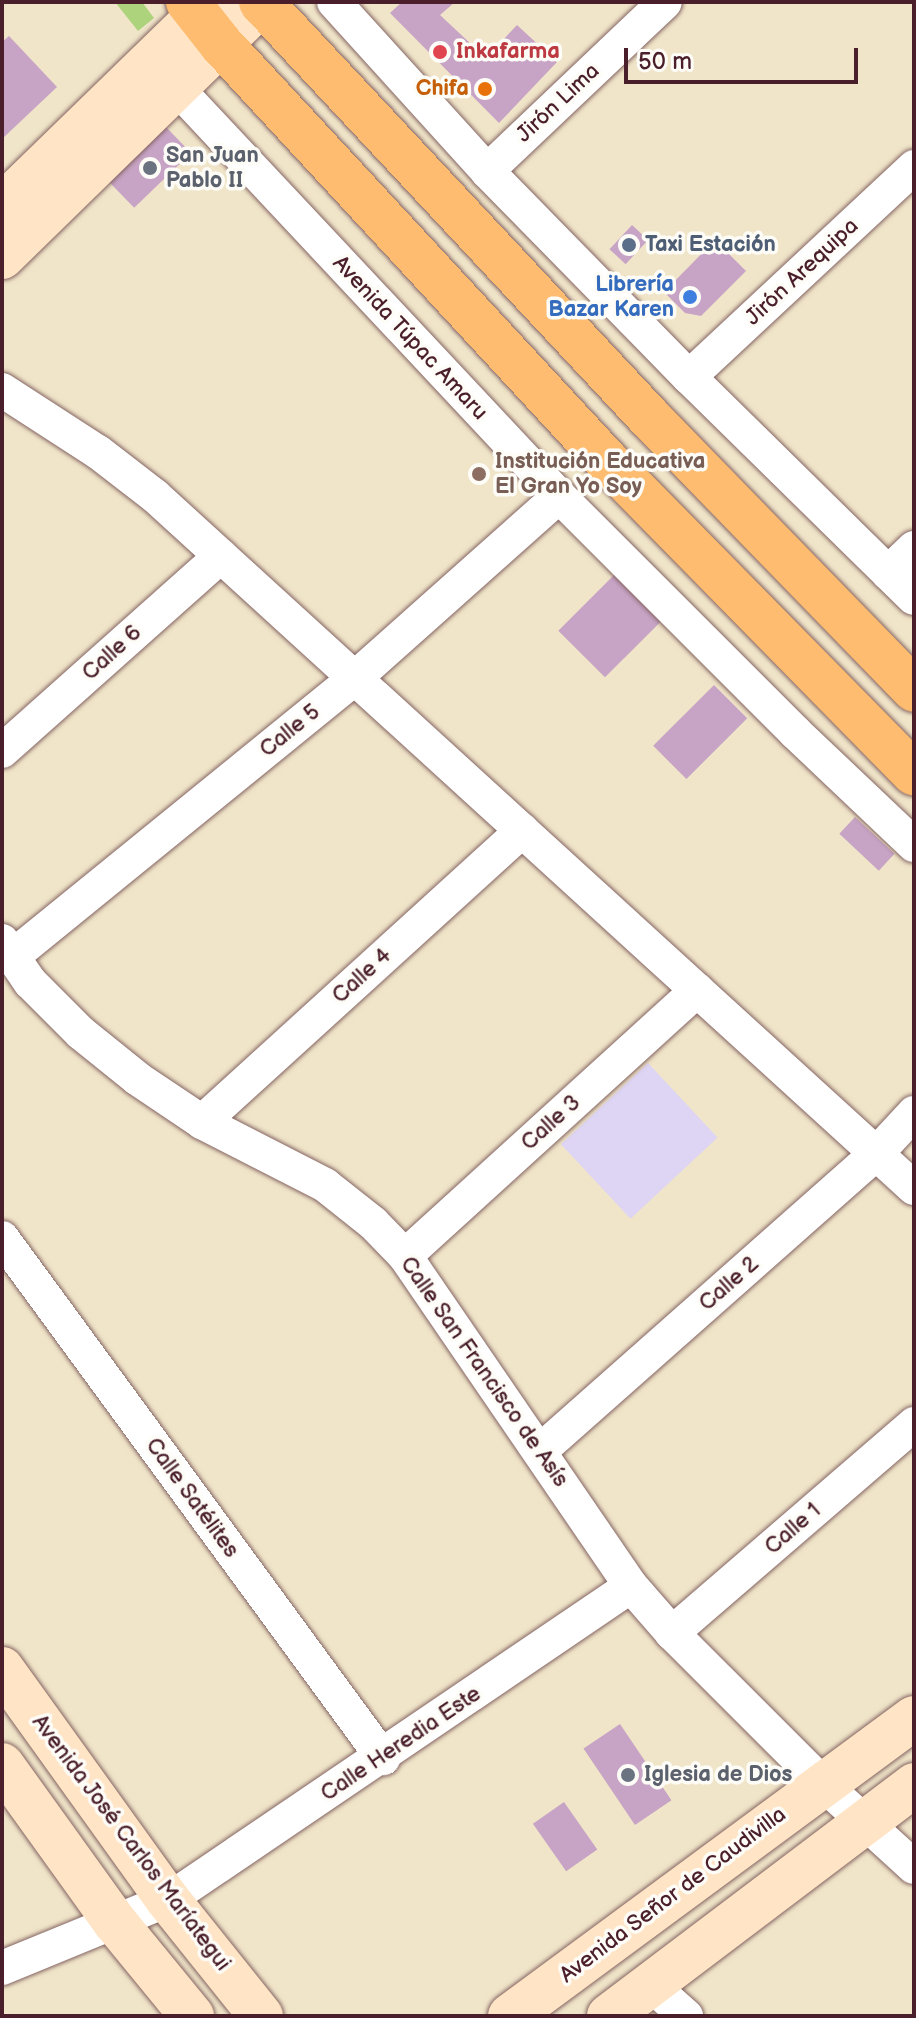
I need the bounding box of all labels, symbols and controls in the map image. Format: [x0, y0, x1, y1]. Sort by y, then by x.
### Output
scale bar [628, 32, 862, 82]
place label: Inkafarma [456, 39, 560, 65]
marker: Inkafarma [431, 43, 449, 61]
text: 50 m [638, 47, 692, 76]
street label: Jirón Lima [511, 58, 605, 148]
place label: Chifa [416, 76, 469, 102]
marker: Chifa [476, 80, 494, 98]
place label: San Juan Pablo II [166, 142, 259, 194]
marker: San Juan Pablo II [141, 159, 159, 177]
street label: Jirón Arequipa [740, 213, 864, 331]
place label: Taxi Estación [645, 232, 776, 258]
marker: Taxi Estación [620, 236, 638, 254]
street label: Avenida Túpac Amaru [327, 250, 493, 426]
place label: Librería Bazar Karen [548, 271, 674, 322]
marker: Librería Bazar Karen [681, 288, 699, 306]
place label: Institución Educativa El Gran Yo Soy [495, 448, 705, 500]
marker: Institución Educativa El Gran Yo Soy [470, 465, 488, 483]
street label: Calle 6 [77, 620, 147, 686]
street label: Calle 5 [255, 699, 325, 763]
street label: Calle 4 [327, 943, 397, 1009]
street label: Calle 3 [516, 1090, 586, 1156]
street label: Calle 2 [694, 1251, 764, 1317]
street label: Calle San Francisco de Asís [394, 1252, 574, 1492]
street label: Calle Satélites [140, 1433, 244, 1563]
street label: Calle 1 [760, 1498, 826, 1560]
street label: Calle Heredia Este [316, 1681, 486, 1807]
street label: Avenida José Carlos Maríategui [26, 1709, 236, 1977]
place label: Iglesia de Dios [644, 1762, 792, 1788]
marker: Iglesia de Dios [619, 1766, 637, 1784]
street label: Avenida Señor de Caudivilla [555, 1801, 791, 1989]

